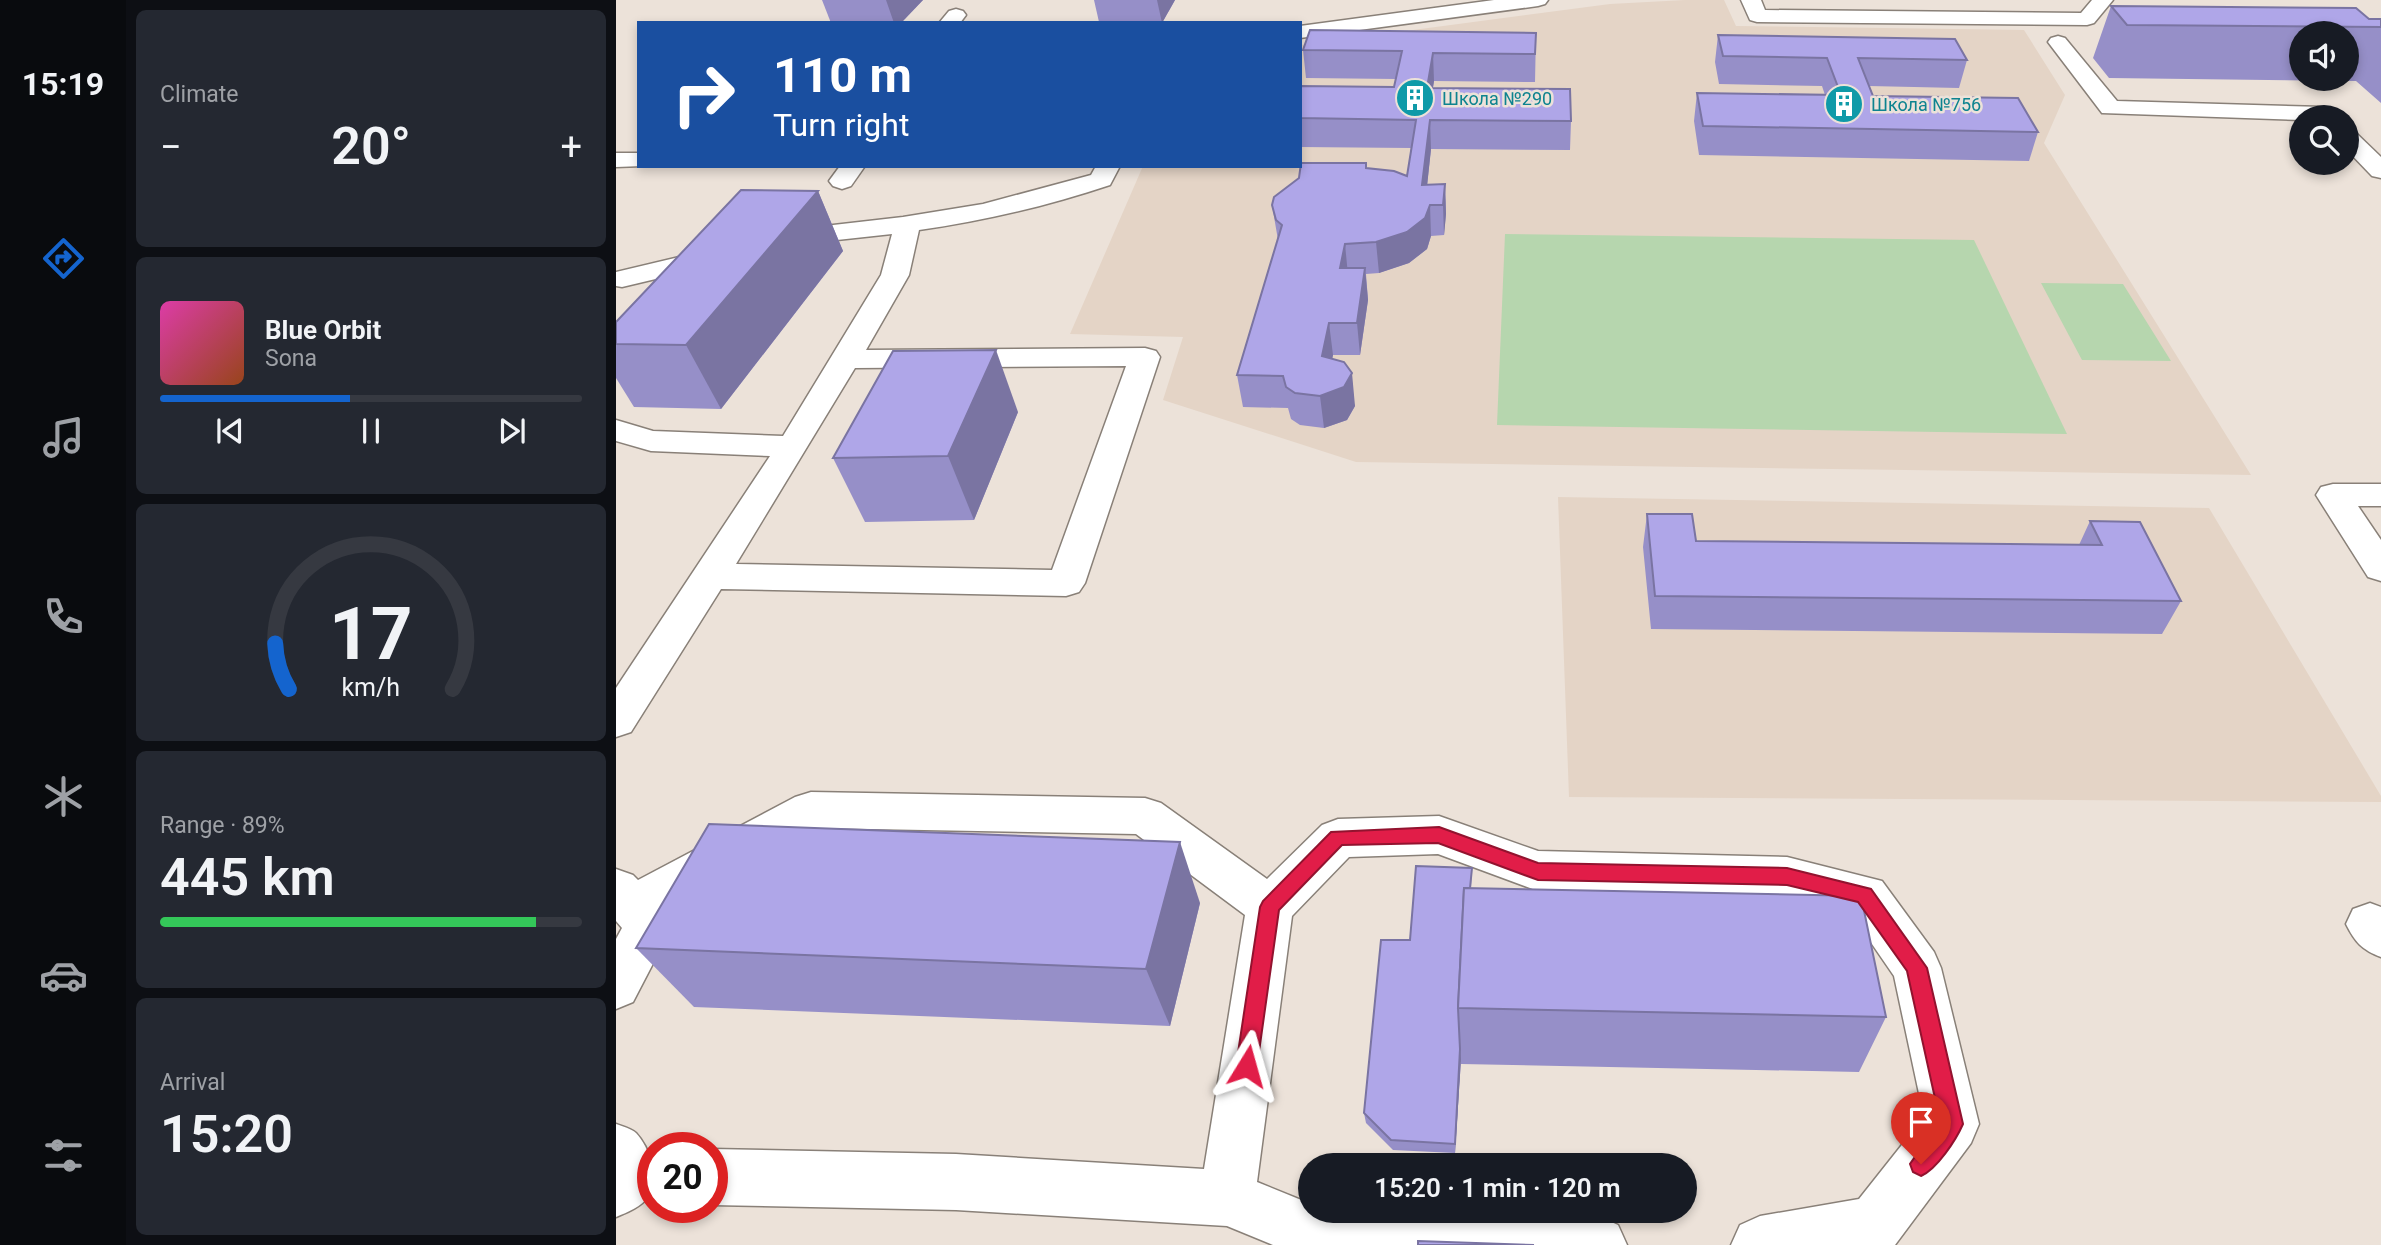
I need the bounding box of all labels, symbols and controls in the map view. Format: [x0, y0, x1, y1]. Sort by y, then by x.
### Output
map controls [2289, 21, 2359, 175]
button: sound [2289, 21, 2359, 91]
text: 110 m [773, 47, 912, 104]
icon: right [658, 49, 749, 140]
text: 15:19 [22, 65, 104, 103]
building icon: Школа №290 [1394, 77, 1436, 119]
text: Climate [160, 81, 239, 108]
building icon: Школа №756 [1823, 83, 1865, 125]
place label: Школа №290 [1442, 88, 1552, 109]
place label: Школа №756 [1871, 94, 1981, 115]
button: search [2289, 105, 2359, 175]
text: Turn right [773, 106, 909, 144]
text: 20° [331, 116, 411, 177]
text: − [160, 125, 182, 169]
text: + [560, 125, 582, 169]
icon: directions [39, 234, 88, 283]
text: Blue Orbit [265, 315, 381, 345]
text: Sona [265, 345, 317, 372]
icon: previous [211, 412, 249, 450]
icon: pause [352, 412, 390, 450]
icon: next [493, 412, 531, 450]
icon: music [39, 413, 88, 462]
text: 17 [329, 591, 413, 677]
icon: phone [39, 592, 88, 641]
text: km/h [342, 672, 400, 701]
icon: climate [39, 772, 88, 821]
text: Range · 89% [160, 812, 285, 839]
text: 445 km [160, 847, 335, 908]
icon: car [39, 951, 88, 1000]
position arrow [1210, 1029, 1284, 1103]
text: Arrival [160, 1069, 225, 1096]
pin [1891, 1092, 1951, 1164]
icon: arrive [1902, 1103, 1940, 1141]
text: 15:20 [160, 1104, 293, 1165]
icon: filters [39, 1131, 88, 1180]
speed limit sign: 20 [637, 1132, 728, 1223]
text: 15:20 · 1 min · 120 m [1374, 1173, 1621, 1203]

